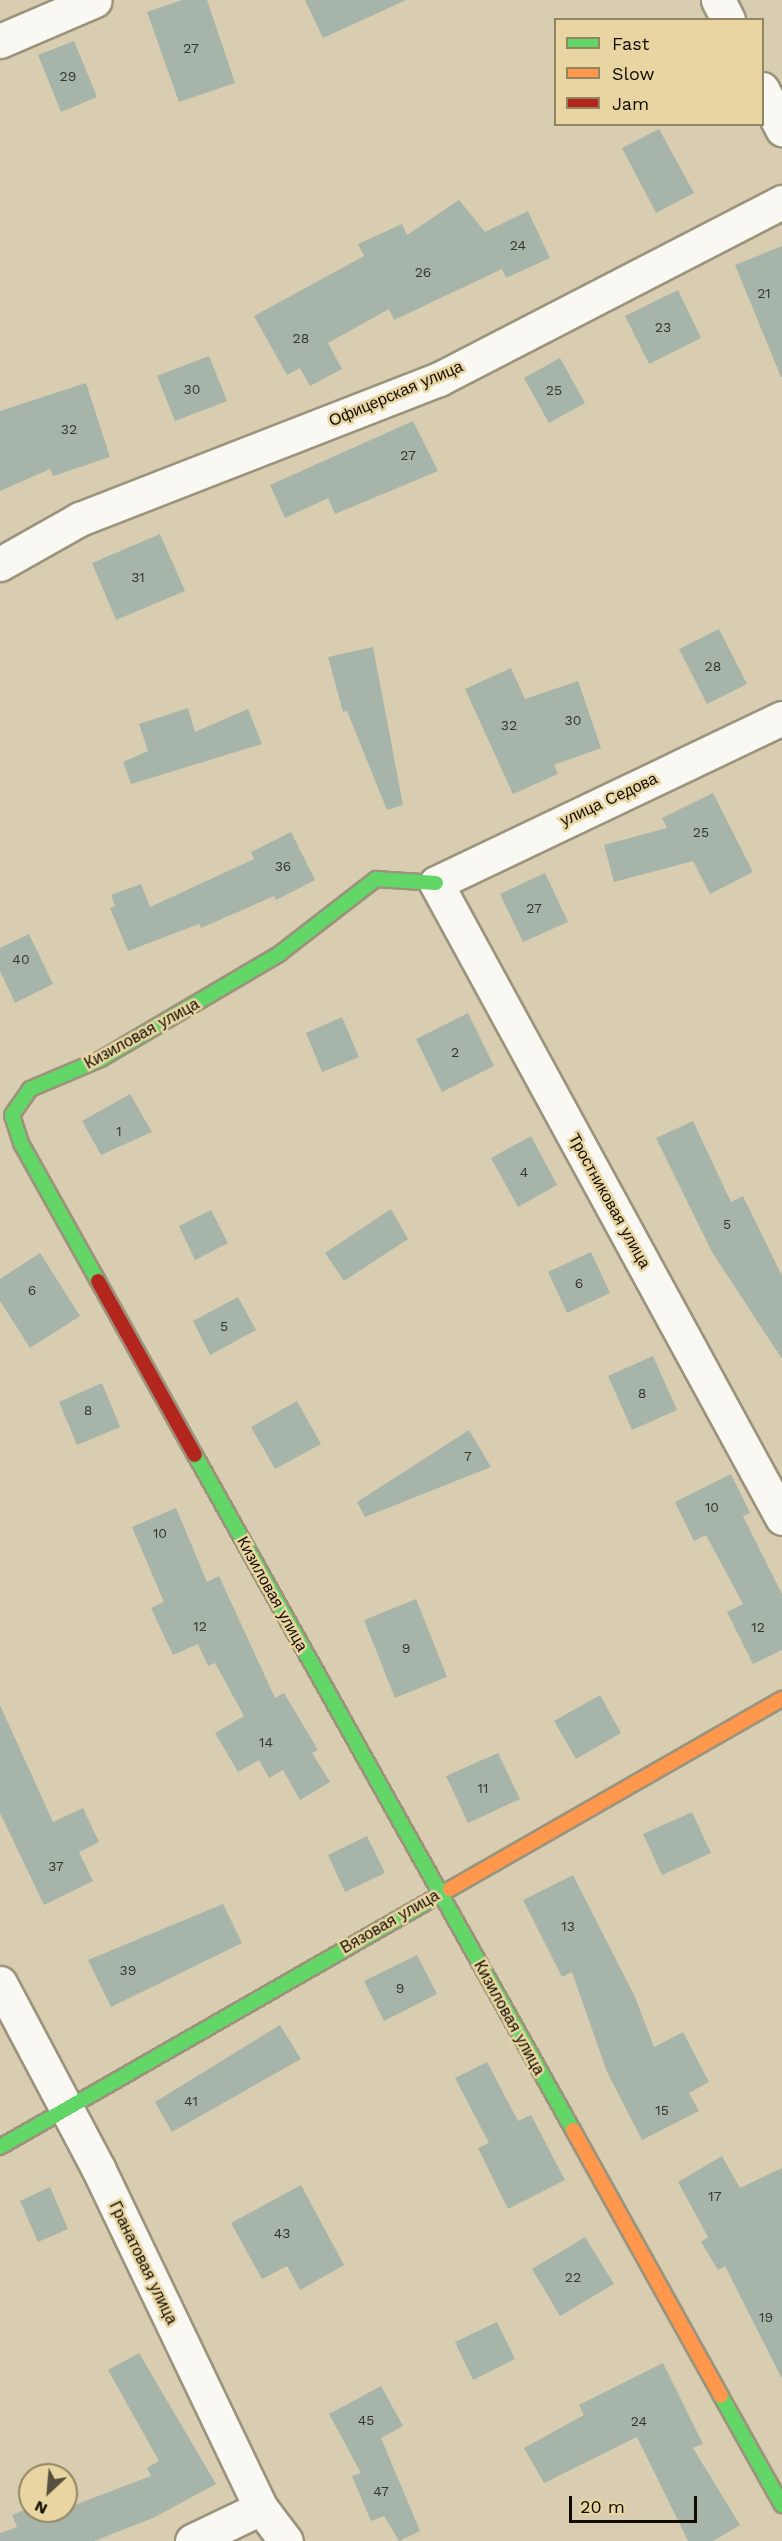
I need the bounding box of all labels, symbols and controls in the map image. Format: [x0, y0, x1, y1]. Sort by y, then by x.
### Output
legend [554, 18, 764, 126]
text: Fast [612, 33, 649, 54]
house number: 27 [183, 40, 199, 56]
text: Slow [612, 63, 655, 84]
house number: 29 [60, 68, 76, 84]
text: Jam [612, 93, 649, 114]
house number: 24 [510, 237, 526, 253]
house number: 26 [415, 264, 431, 280]
house number: 21 [757, 285, 771, 301]
house number: 23 [655, 319, 671, 335]
house number: 28 [293, 330, 309, 346]
street label: Офицерская улица [326, 357, 466, 431]
house number: 30 [184, 381, 200, 397]
house number: 25 [546, 382, 562, 398]
house number: 32 [61, 421, 77, 437]
house number: 27 [400, 447, 416, 463]
house number: 31 [131, 569, 145, 585]
house number: 28 [705, 658, 721, 674]
house number: 30 [565, 712, 581, 728]
house number: 32 [501, 717, 517, 733]
street label: улица Седова [557, 769, 661, 831]
house number: 25 [693, 824, 709, 840]
house number: 36 [275, 858, 291, 874]
house number: 27 [526, 900, 542, 916]
house number: 40 [12, 951, 30, 967]
street label: Кизиловая улица [81, 995, 203, 1073]
house number: 2 [451, 1044, 459, 1060]
house number: 1 [116, 1123, 122, 1139]
street label: Тростниковая улица [564, 1130, 654, 1272]
house number: 4 [520, 1164, 528, 1180]
house number: 5 [723, 1216, 731, 1232]
house number: 6 [575, 1275, 583, 1291]
house number: 6 [28, 1282, 36, 1298]
house number: 5 [220, 1318, 228, 1334]
house number: 8 [638, 1385, 646, 1401]
house number: 8 [84, 1402, 92, 1418]
house number: 7 [464, 1448, 472, 1464]
house number: 10 [705, 1499, 719, 1515]
house number: 10 [153, 1525, 167, 1541]
street label: Кизиловая улица [233, 1533, 311, 1655]
house number: 12 [193, 1618, 207, 1634]
house number: 12 [751, 1619, 765, 1635]
house number: 9 [402, 1640, 410, 1656]
house number: 14 [259, 1734, 273, 1750]
house number: 11 [478, 1780, 488, 1796]
house number: 37 [48, 1858, 64, 1874]
street label: Вязовая улица [337, 1886, 443, 1958]
house number: 13 [561, 1918, 575, 1934]
street label: Кизиловая улица [470, 1957, 548, 2079]
house number: 39 [120, 1962, 136, 1978]
house number: 9 [396, 1980, 404, 1996]
house number: 41 [184, 2093, 198, 2109]
house number: 15 [655, 2102, 669, 2118]
house number: 17 [708, 2188, 722, 2204]
street label: Гранатовая улица [105, 2198, 181, 2328]
house number: 43 [274, 2225, 290, 2241]
house number: 22 [565, 2269, 581, 2285]
house number: 19 [759, 2309, 773, 2325]
house number: 45 [358, 2412, 374, 2428]
house number: 24 [631, 2413, 647, 2429]
north arrow [18, 2463, 78, 2523]
house number: 47 [373, 2483, 389, 2499]
scale bar [572, 2484, 700, 2522]
text: 20 m [580, 2496, 625, 2517]
text: N [31, 2497, 50, 2519]

